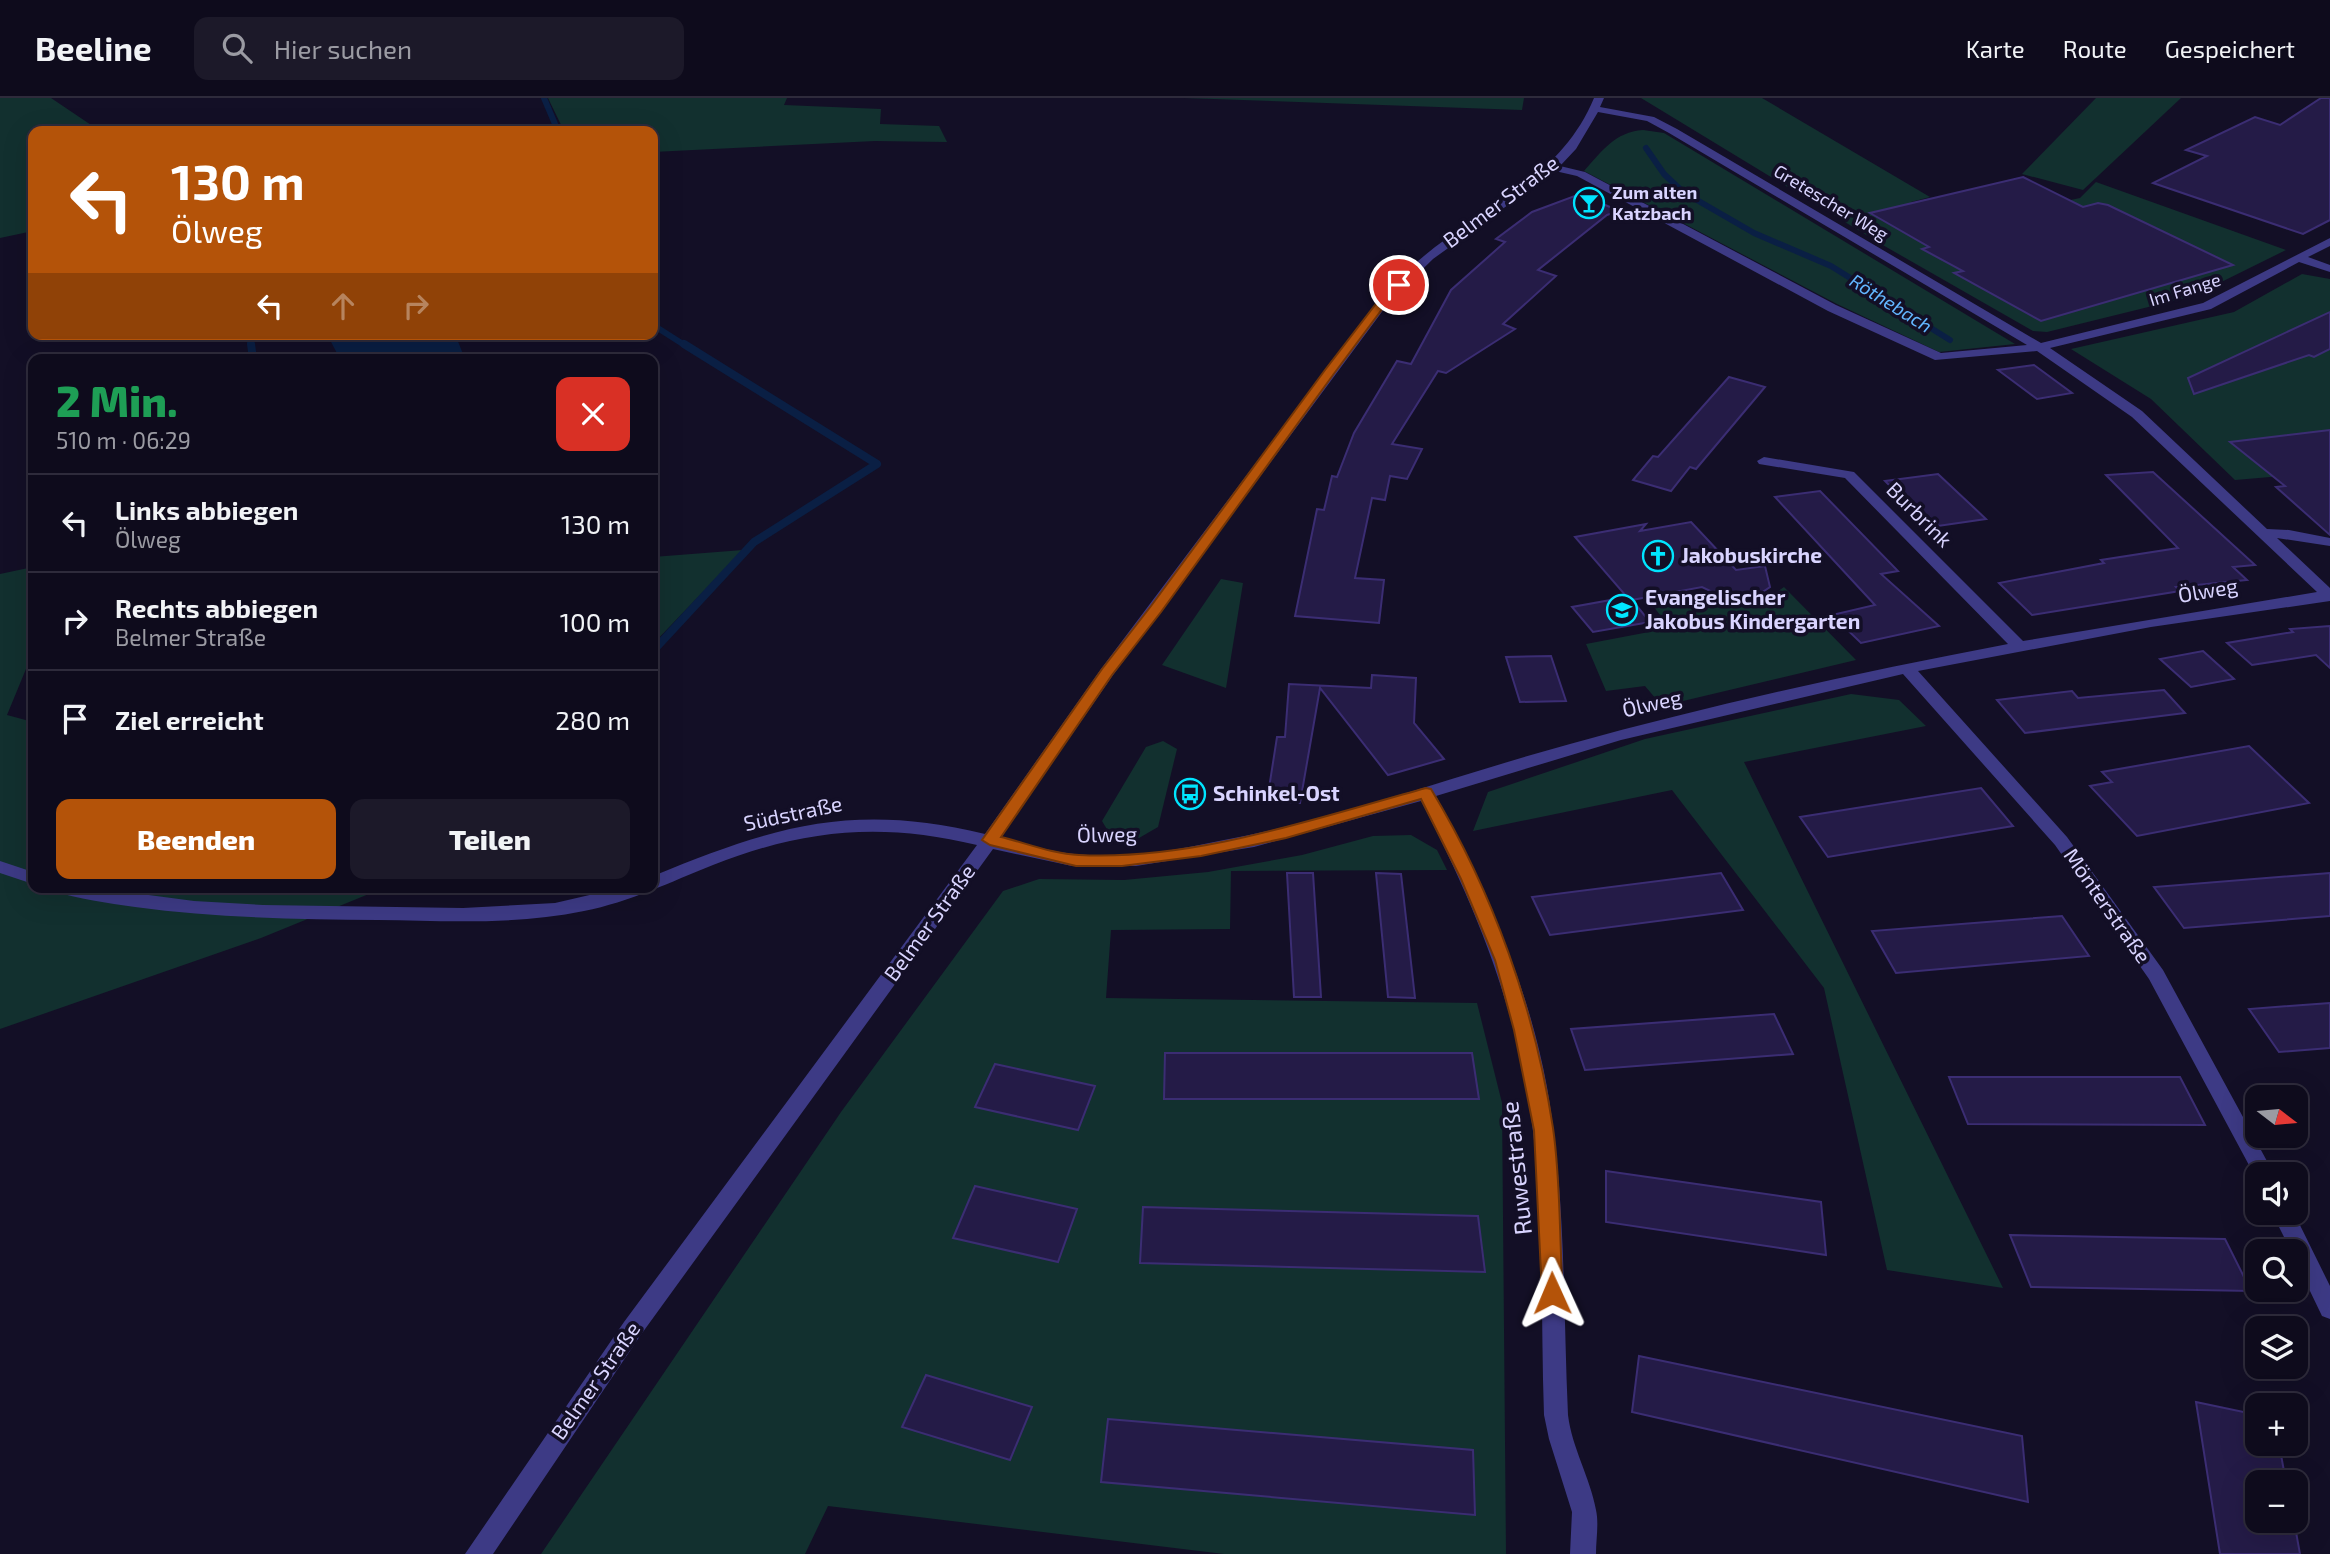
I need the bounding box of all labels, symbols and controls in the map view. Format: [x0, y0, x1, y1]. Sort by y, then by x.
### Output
search box [194, 17, 684, 80]
text: Beeline [35, 28, 152, 68]
icon: search [218, 29, 256, 67]
text: Hier suchen [274, 33, 412, 64]
text: Karte [1966, 34, 2025, 63]
text: Route [2063, 34, 2127, 63]
text: Gespeichert [2165, 34, 2295, 63]
street label: Belmer Straße [1437, 149, 1563, 252]
text: 130 m [171, 151, 305, 210]
icon: left [56, 154, 147, 245]
street label: Gretescher Weg [1770, 159, 1893, 245]
place label: Zum alten Katzbach [1612, 181, 1697, 224]
bar icon: Zum alten Katzbach [1572, 186, 1606, 220]
text: Ölweg [171, 211, 263, 249]
pin [1369, 255, 1429, 315]
icon: arrive [1380, 266, 1418, 304]
water label: Röthebach [1846, 268, 1937, 337]
street label: Im Fange [2146, 268, 2223, 310]
icon: left [251, 287, 289, 325]
icon: ahead [324, 287, 362, 325]
icon: right [397, 287, 435, 325]
text: 2 Min. [56, 375, 178, 425]
button: close [556, 377, 630, 451]
text: 510 m · 06:29 [56, 426, 191, 454]
street label: Burbrink [1882, 476, 1958, 552]
text: Links abbiegen [115, 494, 299, 525]
icon: left [56, 504, 94, 542]
text: 130 m [561, 508, 630, 539]
text: Ölweg [115, 525, 181, 553]
church icon: Jakobuskirche [1641, 539, 1675, 573]
place label: Jakobuskirche [1681, 542, 1822, 567]
street label: Ölweg [2176, 572, 2240, 607]
place label: Evangelischer Jakobus Kindergarten [1645, 584, 1860, 633]
text: Rechts abbiegen [115, 592, 318, 623]
school or university icon: Evangelischer Jakobus Kindergarten [1605, 593, 1639, 627]
icon: right [56, 602, 94, 640]
text: 100 m [560, 606, 630, 637]
text: Belmer Straße [115, 623, 266, 651]
street label: Ölweg [1620, 684, 1684, 721]
icon: arrive [56, 700, 94, 738]
text: Ziel erreicht [115, 704, 264, 735]
text: 280 m [555, 704, 630, 735]
bus stop icon: Schinkel-Ost [1173, 777, 1207, 811]
place label: Schinkel-Ost [1213, 780, 1340, 805]
street label: Südstraße [741, 790, 844, 835]
button: Beenden [56, 799, 336, 879]
button: Teilen [350, 799, 630, 879]
street label: Ölweg [1077, 820, 1138, 847]
street label: Mönterstraße [2059, 843, 2157, 967]
street label: Belmer Straße [878, 859, 979, 985]
north arrow [2245, 1085, 2308, 1148]
map controls [2245, 1085, 2308, 1533]
street label: Ruwestraße [1494, 1100, 1537, 1236]
button: sound [2245, 1162, 2308, 1225]
button: search [2245, 1239, 2308, 1302]
position arrow [1515, 1256, 1589, 1330]
street label: Belmer Straße [545, 1316, 645, 1444]
button: layers [2245, 1316, 2308, 1379]
button: + [2245, 1393, 2308, 1456]
button: − [2245, 1470, 2308, 1533]

